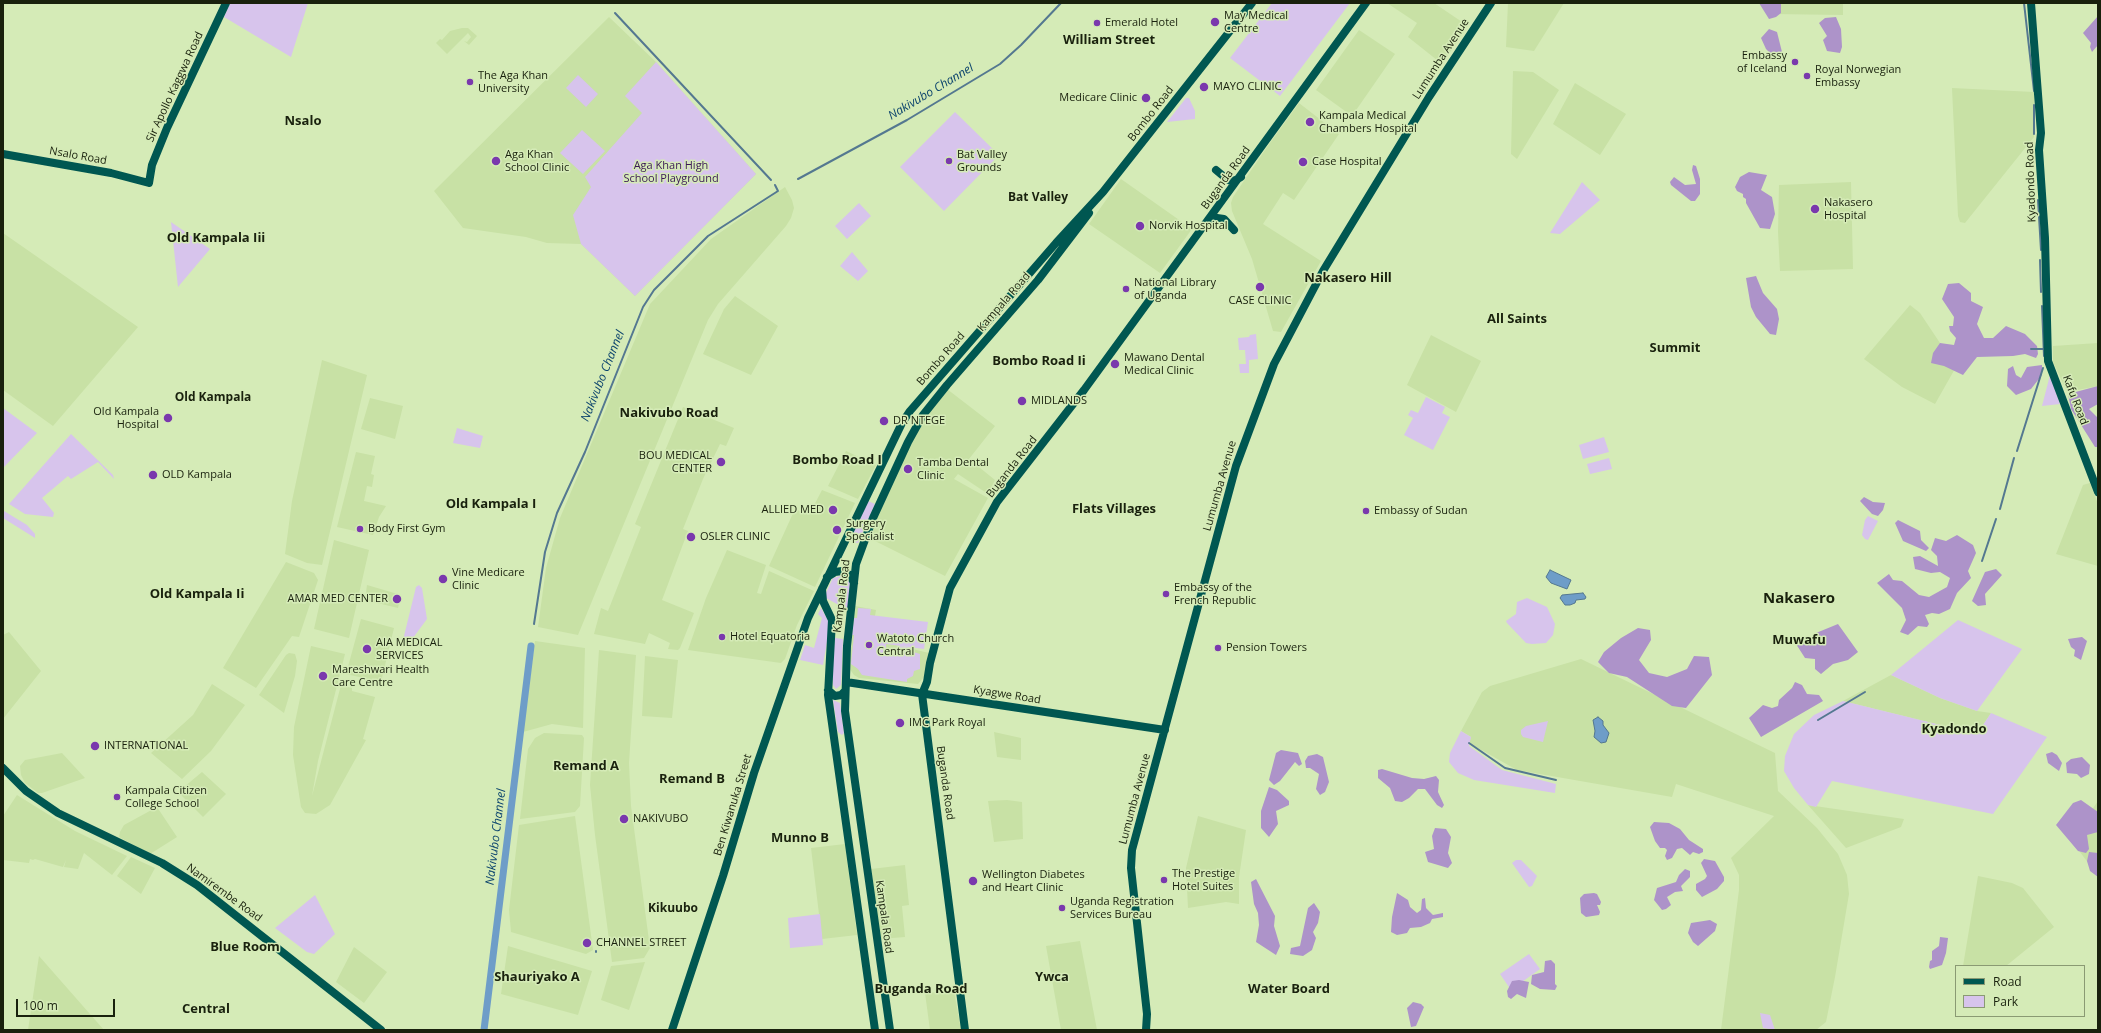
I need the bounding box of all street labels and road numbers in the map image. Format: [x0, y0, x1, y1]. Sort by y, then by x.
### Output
street label: Lumumba Avenue [1410, 16, 1472, 102]
street label: Sir Apollo Kaggwa Road [144, 30, 206, 144]
street label: Bombo Road [1125, 84, 1177, 144]
street label: Kyadondo Road [2023, 141, 2039, 223]
street label: Nsalo Road [48, 144, 108, 168]
street label: Buganda Road [1199, 144, 1253, 212]
street label: Kampala Road [975, 270, 1033, 334]
street label: Bombo Road [914, 330, 968, 388]
street label: Kafu Road [2059, 373, 2091, 427]
street label: Buganda Road [984, 434, 1040, 500]
street label: Lumumba Avenue [1201, 439, 1239, 533]
street label: Kampala Road [831, 559, 853, 633]
street label: Kyagwe Road [972, 683, 1042, 707]
street label: Buganda Road [933, 745, 957, 821]
street label: Ben Kiwanuka Street [711, 752, 755, 858]
street label: Lumumba Avenue [1117, 752, 1153, 846]
street label: Namirembe Road [184, 861, 264, 925]
street label: Kampala Road [872, 880, 896, 954]

